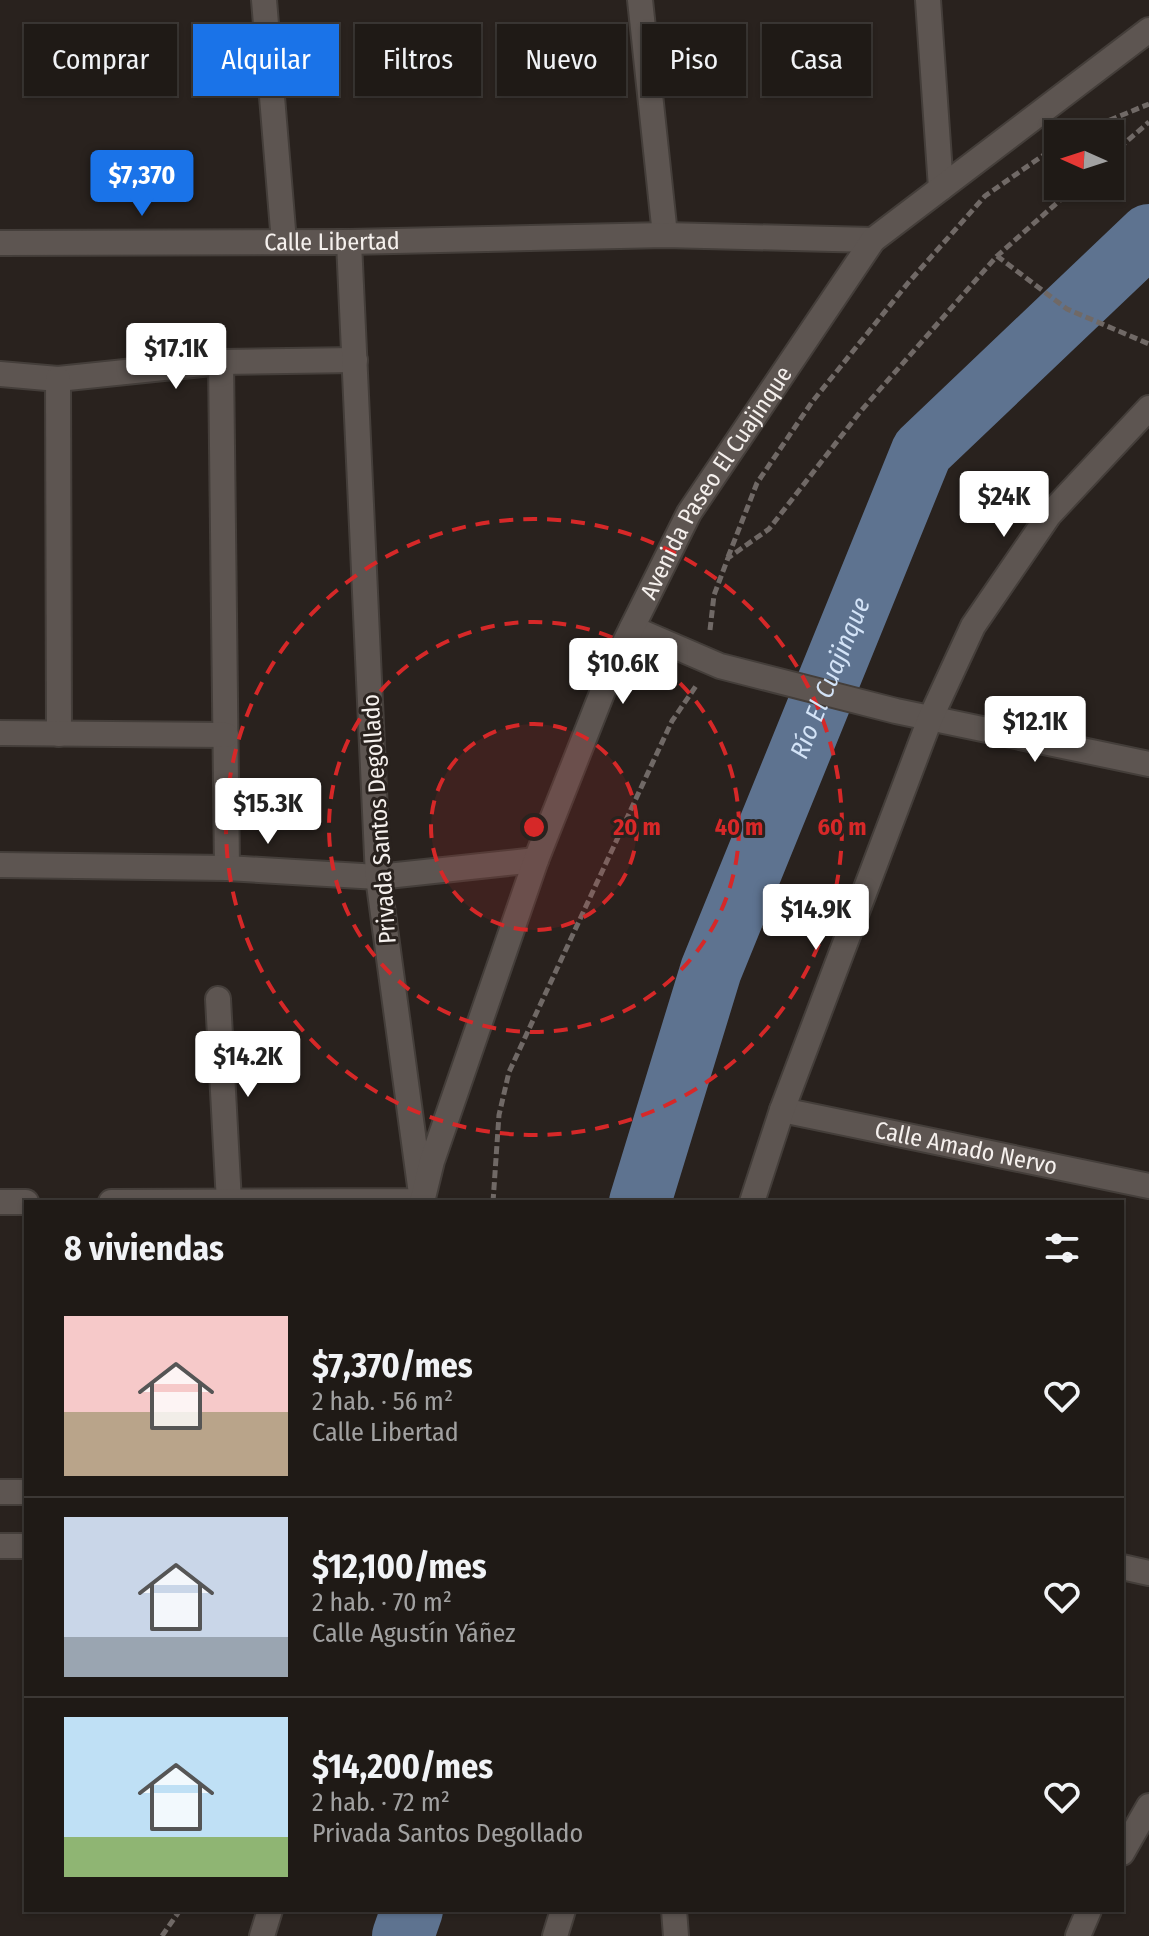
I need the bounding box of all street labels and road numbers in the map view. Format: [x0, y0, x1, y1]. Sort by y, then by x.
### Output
street label: Calle Libertad [264, 227, 400, 256]
street label: Avenida Paseo El Cuajinque [634, 361, 798, 604]
street label: Privada Santos Degollado [356, 693, 402, 945]
street label: Calle Amado Nervo [872, 1116, 1060, 1181]

